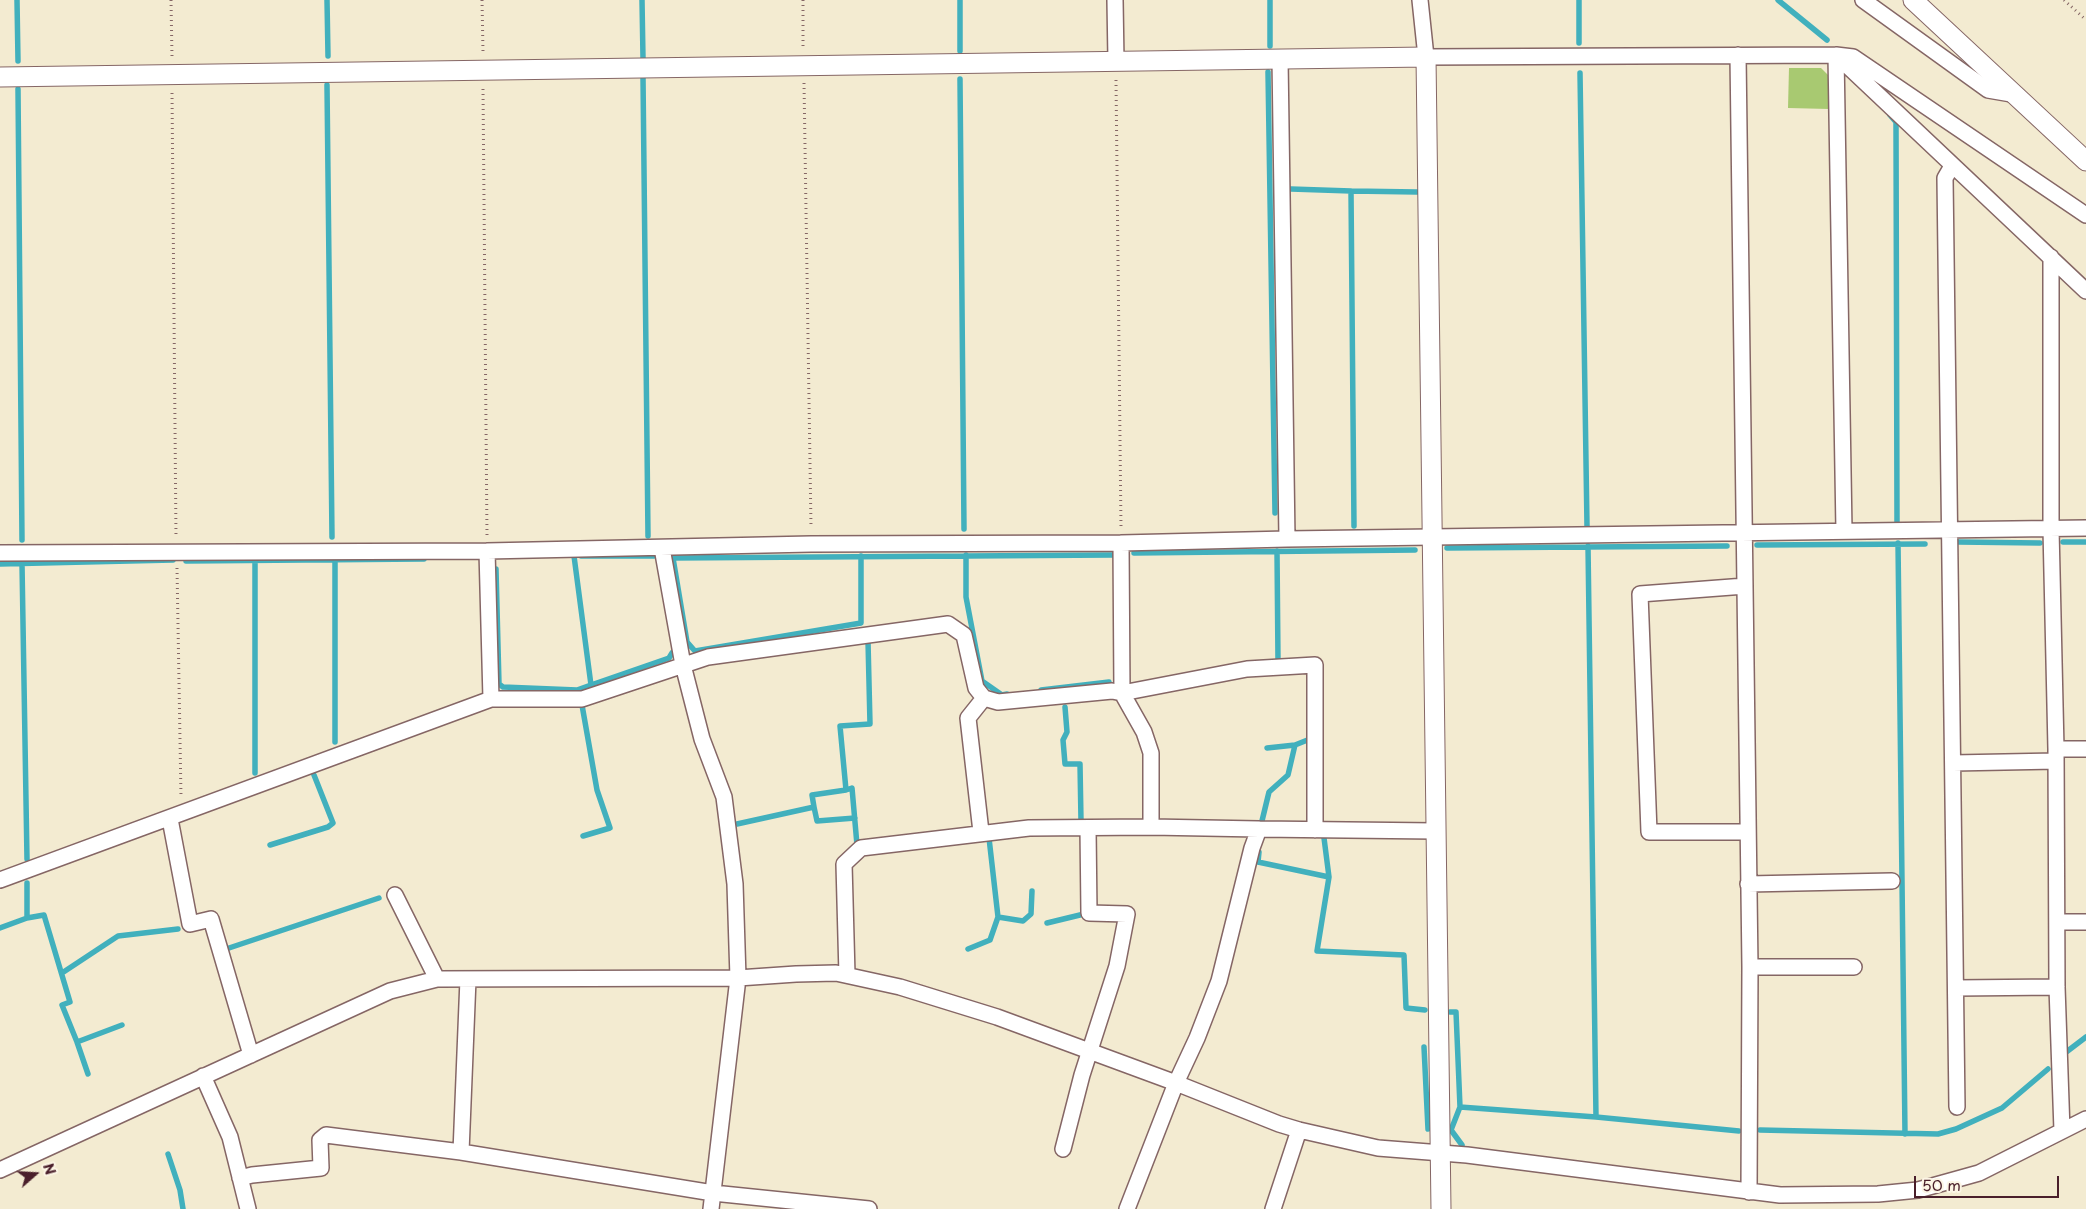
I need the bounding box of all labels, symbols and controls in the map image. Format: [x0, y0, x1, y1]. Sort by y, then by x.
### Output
north arrow [10, 1149, 60, 1199]
text: N [38, 1160, 61, 1178]
scale bar [1916, 1166, 2061, 1198]
text: 50 m [1922, 1173, 1961, 1196]

